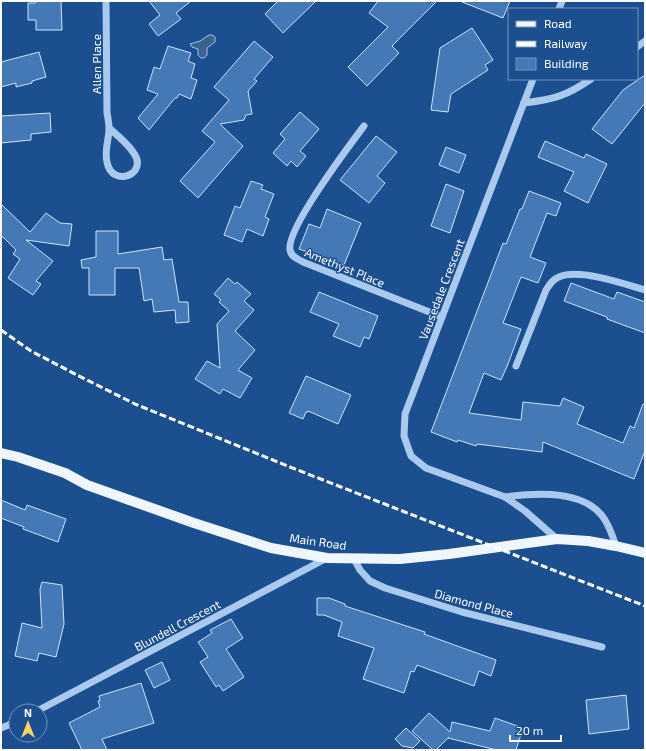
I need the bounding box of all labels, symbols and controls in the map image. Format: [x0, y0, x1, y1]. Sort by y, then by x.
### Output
legend [508, 8, 638, 80]
text: Road [544, 16, 572, 30]
street label: Allen Place [89, 34, 103, 94]
text: Railway [544, 36, 588, 50]
text: Building [544, 56, 589, 70]
street label: Vausedale Crescent [415, 236, 467, 341]
street label: Amethyst Place [303, 245, 387, 289]
street label: Main Road [289, 530, 347, 552]
street label: Diamond Place [433, 586, 515, 620]
street label: Blundell Crescent [132, 596, 223, 654]
north arrow [8, 703, 48, 743]
text: N [24, 706, 32, 719]
scale bar [510, 717, 561, 743]
text: 20 m [516, 723, 543, 737]

